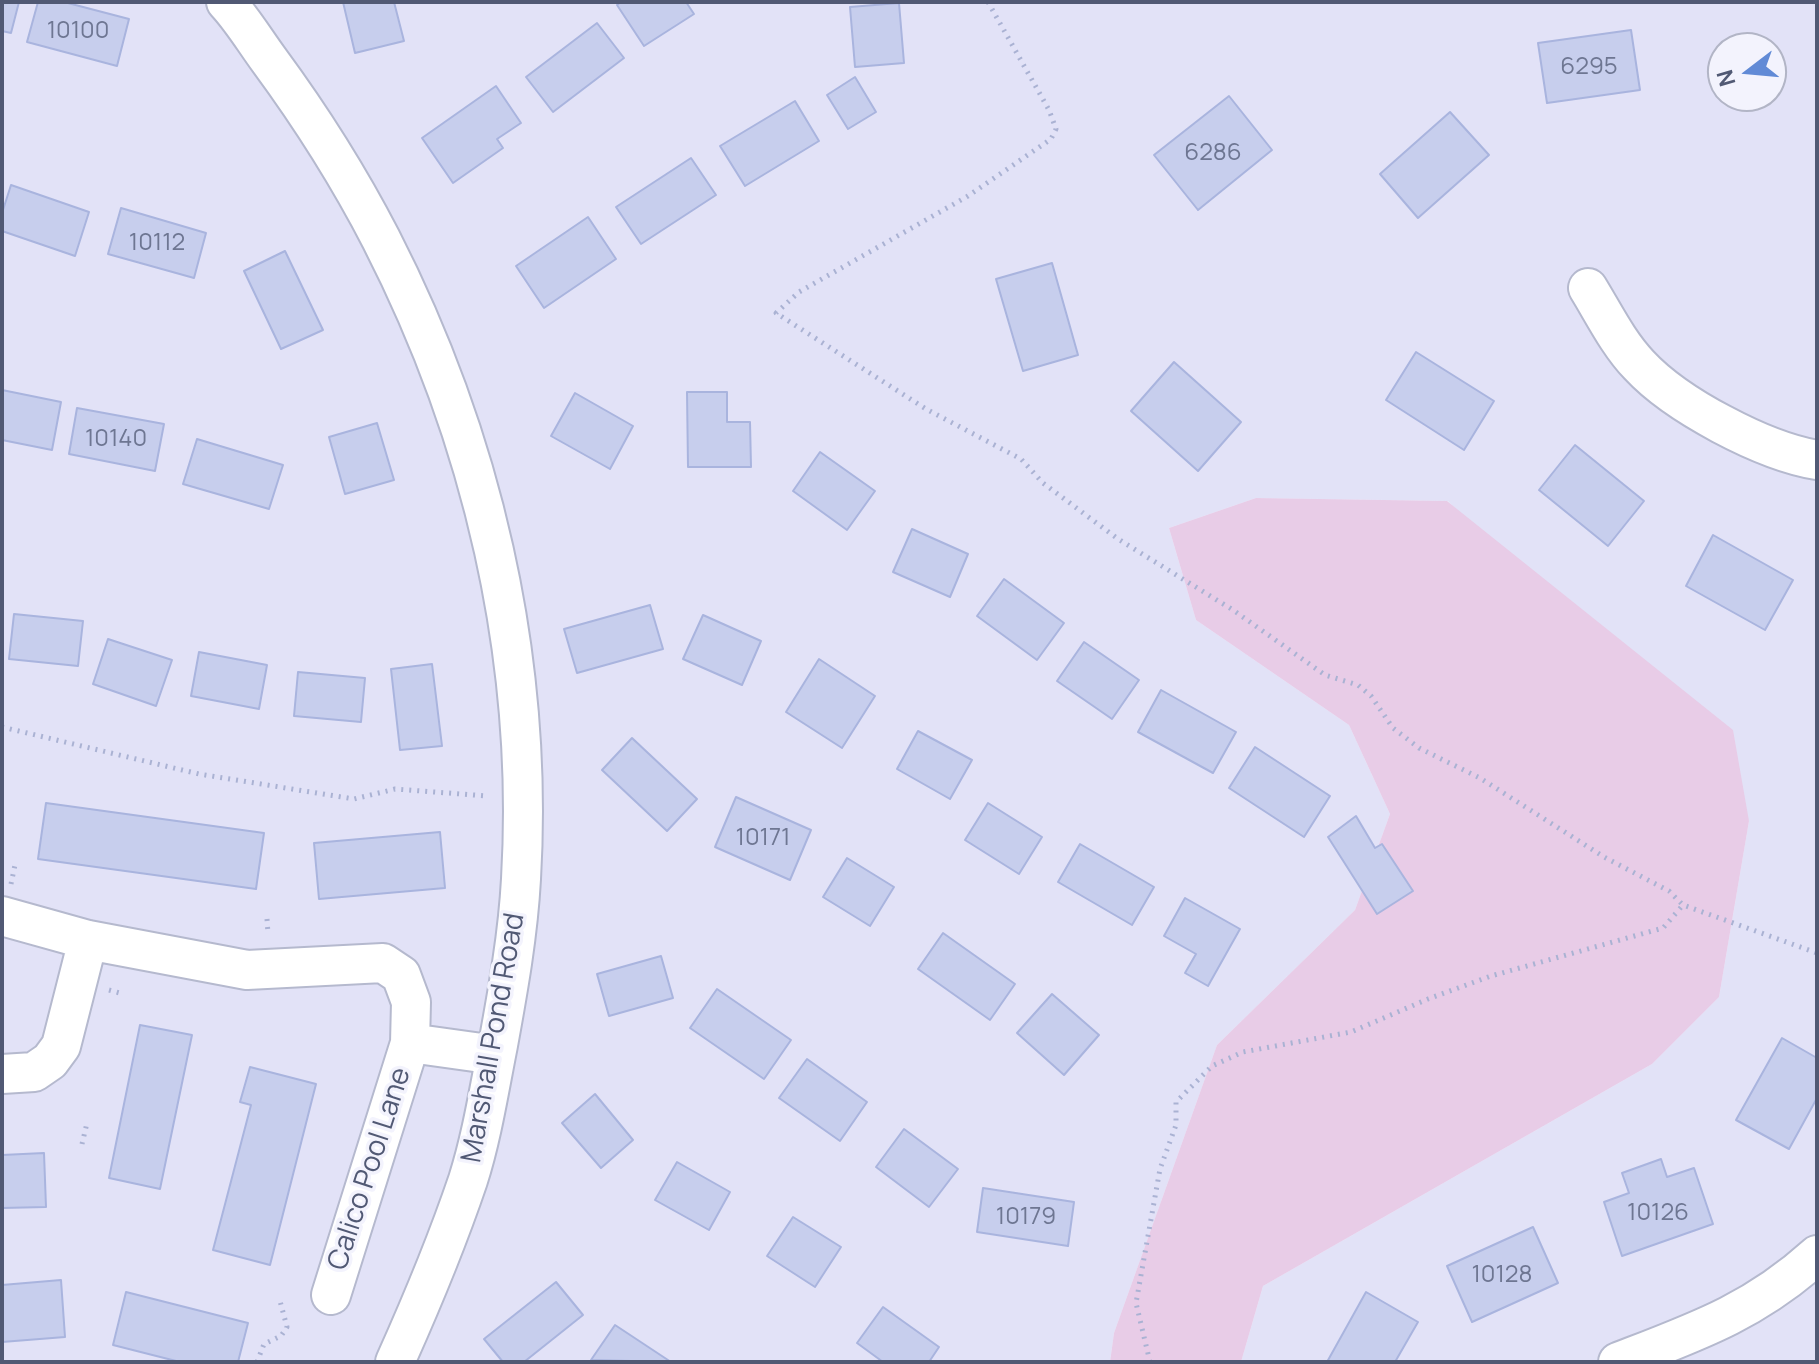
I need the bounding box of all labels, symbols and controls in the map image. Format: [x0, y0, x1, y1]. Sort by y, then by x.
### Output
house number: 10100 [47, 17, 109, 45]
north arrow [1707, 32, 1787, 112]
house number: 6295 [1560, 53, 1618, 81]
text: N [1709, 66, 1742, 90]
house number: 6286 [1184, 139, 1242, 167]
house number: 10112 [129, 229, 185, 257]
house number: 10140 [85, 425, 147, 453]
house number: 10171 [736, 824, 790, 852]
street label: Marshall Pond Road [456, 911, 532, 1165]
street label: Calico Pool Lane [321, 1064, 419, 1274]
house number: 10126 [1627, 1199, 1689, 1227]
house number: 10179 [996, 1203, 1056, 1231]
house number: 10128 [1472, 1261, 1532, 1289]

